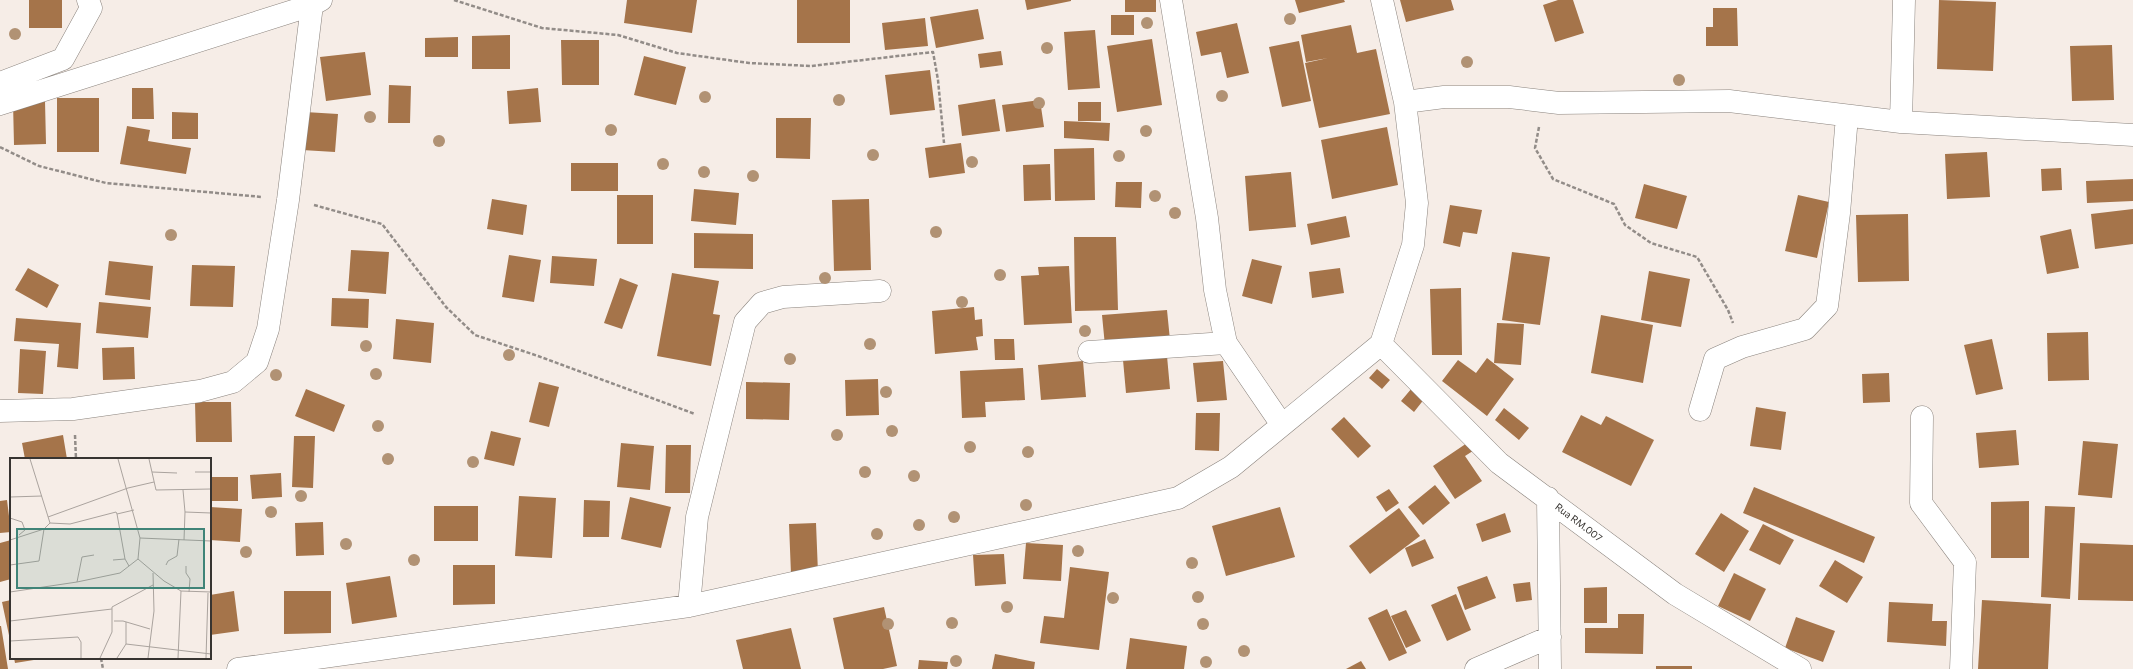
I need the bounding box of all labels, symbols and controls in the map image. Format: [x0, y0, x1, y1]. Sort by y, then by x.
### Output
inset map [10, 458, 211, 659]
street label: Rua RM.007 [1553, 500, 1605, 544]

